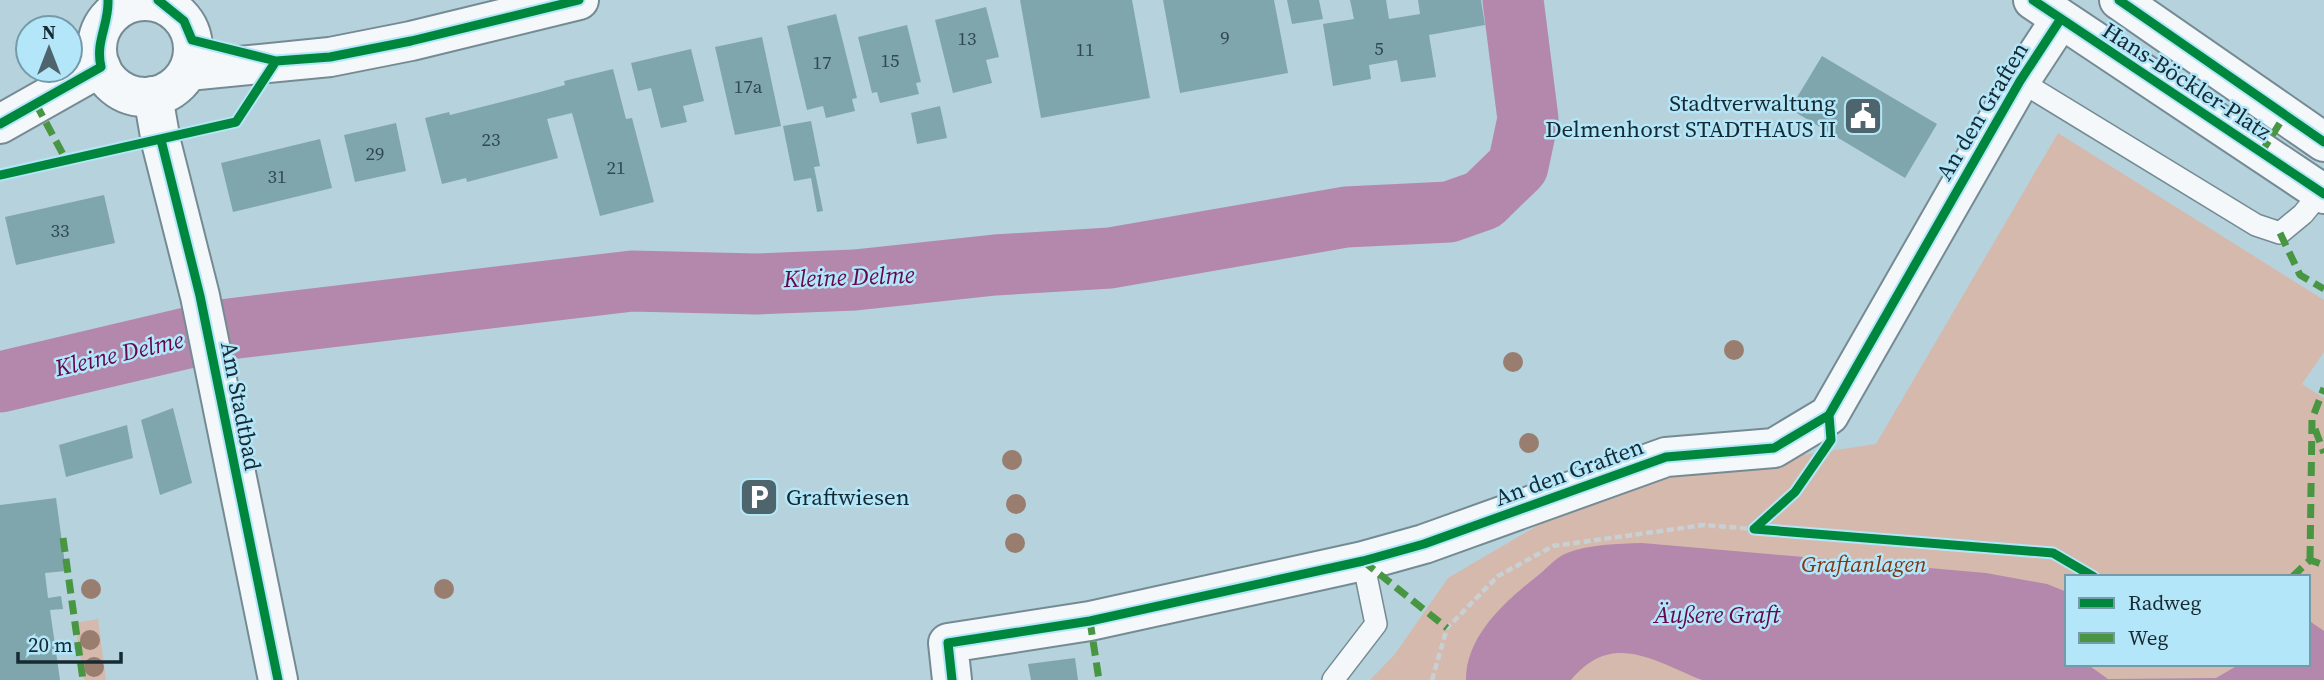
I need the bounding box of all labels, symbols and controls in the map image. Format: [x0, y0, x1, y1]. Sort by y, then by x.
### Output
north arrow [14, 14, 84, 84]
street label: Hans-Böckler-Platz [2096, 14, 2278, 148]
text: N [42, 19, 56, 45]
house number: 9 [1220, 24, 1230, 50]
house number: 13 [957, 25, 977, 51]
house number: 5 [1374, 35, 1384, 61]
house number: 11 [1075, 36, 1095, 62]
street label: An den Graften [1928, 36, 2036, 186]
house number: 15 [880, 47, 900, 73]
house number: 17 [812, 49, 832, 75]
house number: 17a [734, 73, 763, 99]
place label: Stadtverwaltung Delmenhorst STADTHAUS II [1545, 87, 1836, 145]
public building icon: Stadtverwaltung Delmenhorst STADTHAUS II [1842, 95, 1884, 137]
house number: 23 [481, 126, 501, 152]
house number: 29 [365, 140, 385, 166]
house number: 21 [606, 154, 626, 180]
house number: 31 [267, 163, 287, 189]
house number: 33 [50, 217, 70, 243]
water label: Kleine Delme [782, 258, 915, 295]
water label: Kleine Delme [50, 323, 187, 385]
street label: Am Stadtbad [213, 339, 269, 473]
street label: An den Graften [1490, 430, 1648, 514]
parking icon: Graftwiesen [738, 476, 780, 518]
place label: Graftwiesen [786, 481, 910, 513]
park label: Graftanlagen [1801, 548, 1927, 580]
legend [2065, 575, 2310, 666]
text: Radweg [2128, 588, 2201, 617]
water label: Äußere Graft [1652, 598, 1781, 631]
scale bar [18, 620, 121, 664]
text: Weg [2128, 623, 2168, 652]
text: 20 m [28, 630, 73, 659]

